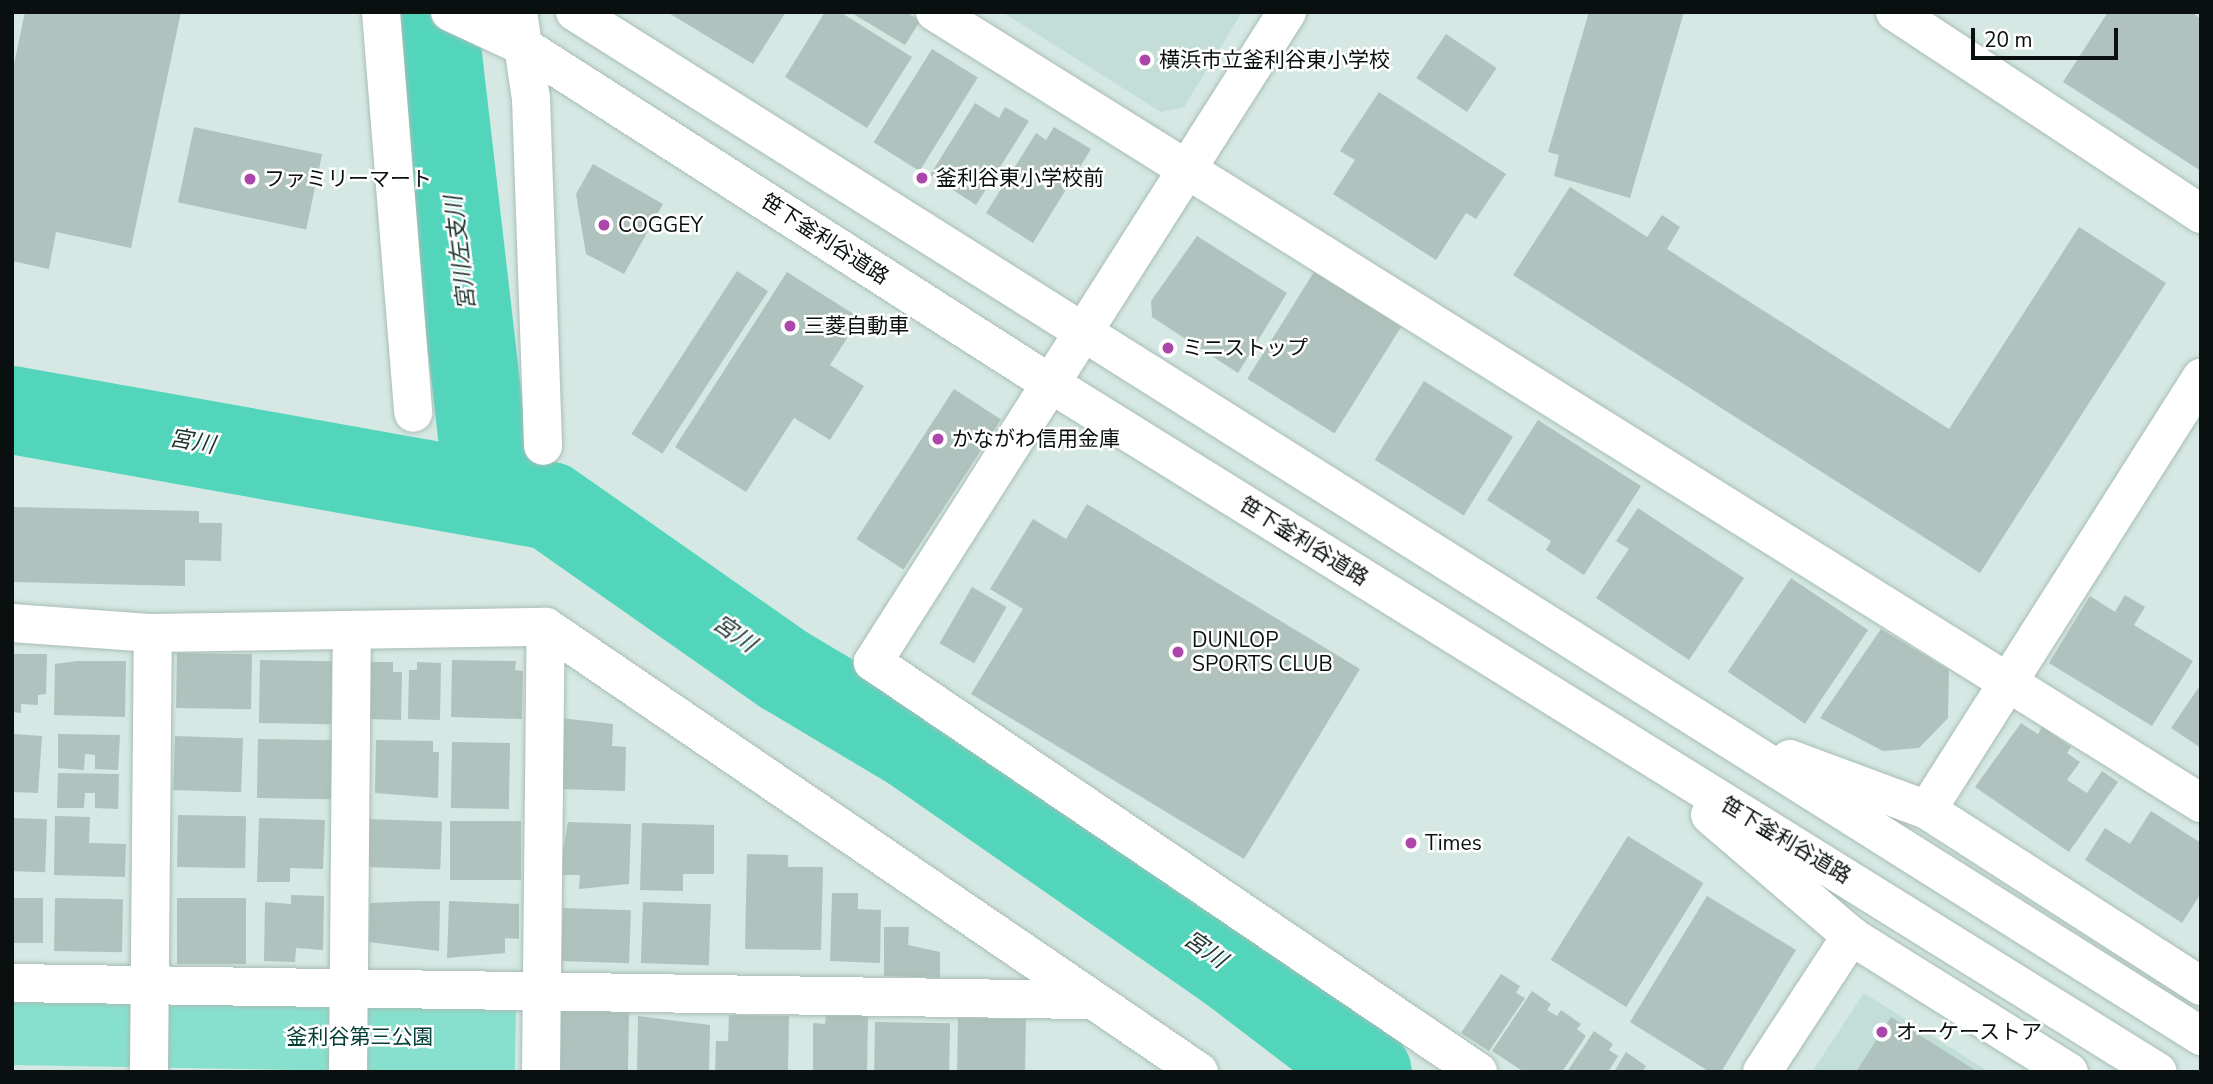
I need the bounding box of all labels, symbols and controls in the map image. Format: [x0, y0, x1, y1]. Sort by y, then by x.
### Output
scale bar [1975, 14, 2122, 58]
text: 20 m [1984, 26, 2033, 54]
place label: 横浜市立釜利谷東小学校 [1159, 47, 1390, 73]
marker: 横浜市立釜利谷東小学校 [1137, 52, 1153, 68]
place label: 釜利谷東小学校前 [936, 165, 1104, 191]
place label: ファミリーマート [264, 166, 432, 192]
marker: 釜利谷東小学校前 [914, 170, 930, 186]
marker: ファミリーマート [242, 171, 258, 187]
street label: 笹下釜利谷道路 [756, 188, 894, 290]
water label: 宮川左支川 [440, 194, 482, 312]
place label: COGGEY [618, 212, 703, 238]
marker: COGGEY [596, 217, 612, 233]
place label: 三菱自動車 [804, 313, 909, 339]
marker: 三菱自動車 [782, 318, 798, 334]
place label: ミニストップ [1182, 335, 1308, 361]
marker: ミニストップ [1160, 340, 1176, 356]
water label: 宮川 [167, 424, 217, 460]
place label: かながわ信用金庫 [952, 426, 1120, 452]
marker: かながわ信用金庫 [930, 431, 946, 447]
street label: 笹下釜利谷道路 [1235, 491, 1373, 591]
water label: 宮川 [707, 610, 761, 658]
place label: DUNLOP SPORTS CLUB [1192, 627, 1333, 677]
marker: DUNLOP SPORTS CLUB [1170, 644, 1186, 660]
street label: 笹下釜利谷道路 [1717, 791, 1855, 889]
place label: Times [1425, 830, 1482, 856]
marker: Times [1403, 835, 1419, 851]
water label: 宮川 [1178, 926, 1232, 974]
place label: オーケーストア [1896, 1019, 2043, 1045]
park label: 釜利谷第三公園 [287, 1024, 433, 1050]
marker: オーケーストア [1874, 1024, 1890, 1040]

